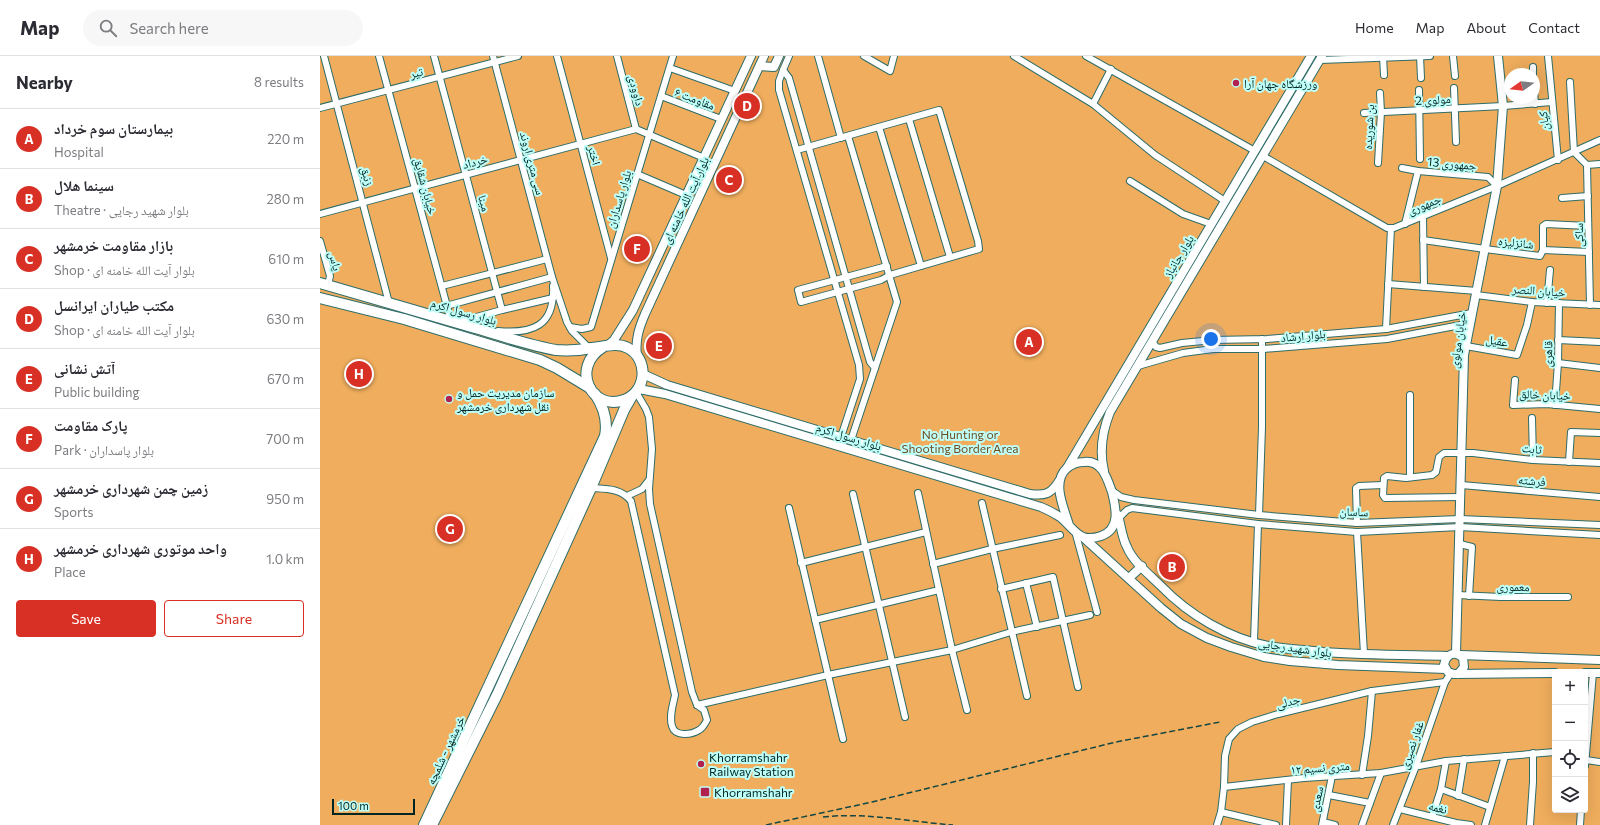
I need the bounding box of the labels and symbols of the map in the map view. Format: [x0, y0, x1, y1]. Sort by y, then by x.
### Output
street label: تیر [407, 63, 425, 82]
north arrow [1504, 68, 1540, 104]
street label: داوودی [625, 73, 648, 107]
place label: ورزشگاه جهان آرا [1244, 76, 1317, 91]
marker: ورزشگاه جهان آرا [1231, 78, 1241, 88]
street label: مقاومت ۶ [673, 84, 717, 112]
pin: D [734, 91, 760, 121]
street label: مولوی 2 [1415, 91, 1451, 108]
street label: بن شوریده [1360, 104, 1378, 150]
street label: کیان [1535, 110, 1552, 131]
street label: سی متری اروند [517, 130, 548, 197]
street label: اختر [585, 143, 604, 166]
street label: خرداد [461, 151, 489, 171]
street label: بلوار آیت الله خامنه ای [659, 154, 713, 246]
street label: جمهوری 13 [1427, 154, 1477, 173]
street label: خیابان شقایق [410, 156, 440, 217]
street label: زنبق [357, 165, 377, 188]
pin: C [716, 165, 742, 195]
street label: بلوار پاسداران [603, 168, 635, 230]
street label: جمهوری [1405, 191, 1444, 218]
street label: مینا [475, 193, 494, 213]
street label: ساکی [1571, 223, 1586, 247]
street label: بلوار جانباز [1159, 232, 1197, 281]
street label: شانزلیزه [1497, 233, 1535, 252]
pin: F [624, 234, 650, 264]
street label: یاس [326, 250, 345, 273]
street label: خیابان النصر [1511, 281, 1567, 300]
street label: بلوار رسول اکرم [429, 295, 499, 329]
street label: خیابان مولوی [1446, 310, 1469, 370]
street label: بلوار ارشاد [1280, 326, 1326, 345]
pin: A [1016, 327, 1042, 357]
your location [1201, 329, 1221, 349]
pin: E [646, 331, 672, 361]
street label: عقیل [1485, 331, 1509, 350]
street label: قاهری [1540, 341, 1555, 367]
pin: H [346, 359, 372, 389]
place label: سازمان مدیریت حمل و نقل شهرداری خرمشهر [456, 385, 554, 414]
street label: خیابان خالق [1519, 386, 1571, 403]
marker: سازمان مدیریت حمل و نقل شهرداری خرمشهر [444, 394, 454, 404]
street label: بلوار رسول اکرم [814, 419, 883, 455]
park label: No Hunting or Shooting Border Area [901, 427, 1019, 455]
street label: ثابت [1521, 440, 1543, 457]
street label: فرشته [1518, 472, 1546, 488]
street label: ساسان [1339, 503, 1369, 520]
pin: G [437, 514, 463, 544]
pin: B [1159, 552, 1185, 582]
street label: معموری [1496, 579, 1530, 594]
street label: بلوار شهید رجایی [1257, 635, 1333, 660]
street label: جدلی [1275, 691, 1302, 712]
street label: خرمشهر - شلمچه [423, 713, 468, 787]
street label: غفار نصیری [1396, 719, 1427, 771]
place label: Khorramshahr Railway Station [709, 750, 794, 778]
street label: ۱۲ متری نسیم [1290, 758, 1350, 778]
marker: Khorramshahr Railway Station [696, 759, 706, 769]
place label: Khorramshahr [714, 785, 793, 799]
street label: سعدی [1307, 785, 1326, 813]
marker: Khorramshahr [699, 786, 711, 798]
scale bar [332, 797, 415, 816]
street label: نغمه [1427, 798, 1449, 816]

